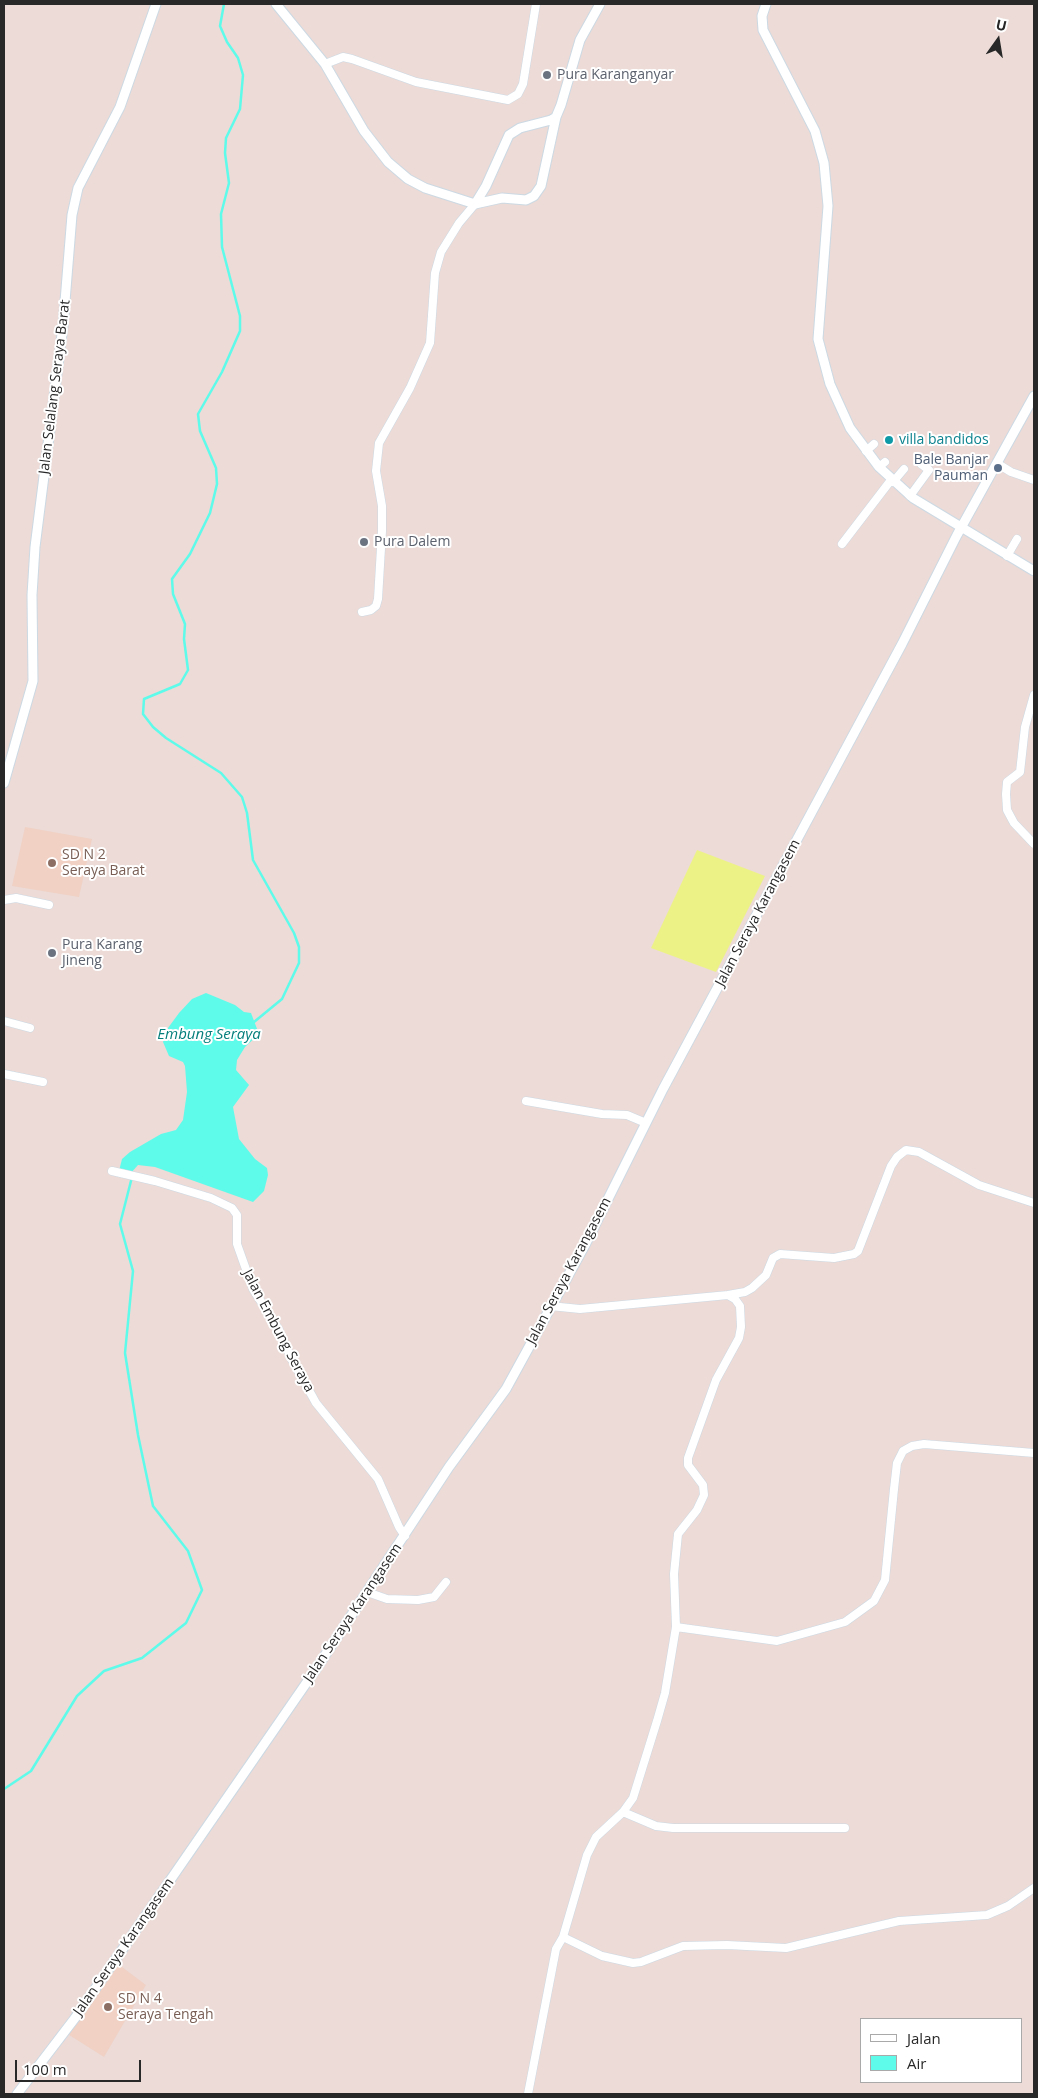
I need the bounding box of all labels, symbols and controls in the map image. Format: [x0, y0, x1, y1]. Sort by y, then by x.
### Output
text: U [994, 14, 1009, 35]
north arrow [973, 15, 1023, 65]
place label: Pura Karanganyar [557, 67, 674, 83]
marker: Pura Karanganyar [541, 69, 553, 81]
street label: Jalan Selalang Seraya Barat [36, 299, 74, 475]
place label: villa bandidos [899, 432, 989, 448]
marker: villa bandidos [883, 434, 895, 446]
place label: Bale Banjar Pauman [914, 452, 988, 484]
marker: Bale Banjar Pauman [992, 462, 1004, 474]
place label: Pura Dalem [374, 534, 450, 550]
marker: Pura Dalem [358, 536, 370, 548]
street label: Jalan Seraya Karangasem [712, 837, 804, 989]
place label: SD N 2 Seraya Barat [62, 847, 145, 880]
marker: SD N 2 Seraya Barat [46, 857, 58, 869]
place label: Pura Karang Jineng [62, 937, 142, 970]
marker: Pura Karang Jineng [46, 947, 58, 959]
water label: Embung Seraya [157, 1026, 261, 1044]
street label: Jalan Seraya Karangasem [523, 1195, 615, 1347]
street label: Jalan Embung Seraya [239, 1267, 317, 1395]
street label: Jalan Seraya Karangasem [300, 1540, 406, 1686]
street label: Jalan Seraya Karangasem [70, 1875, 178, 2019]
place label: SD N 4 Seraya Tengah [118, 1991, 214, 2024]
marker: SD N 4 Seraya Tengah [102, 2001, 114, 2013]
legend [860, 2018, 1023, 2083]
text: Jalan [907, 2028, 941, 2048]
scale bar [18, 2050, 144, 2082]
text: Air [907, 2053, 926, 2073]
text: 100 m [23, 2059, 67, 2079]

